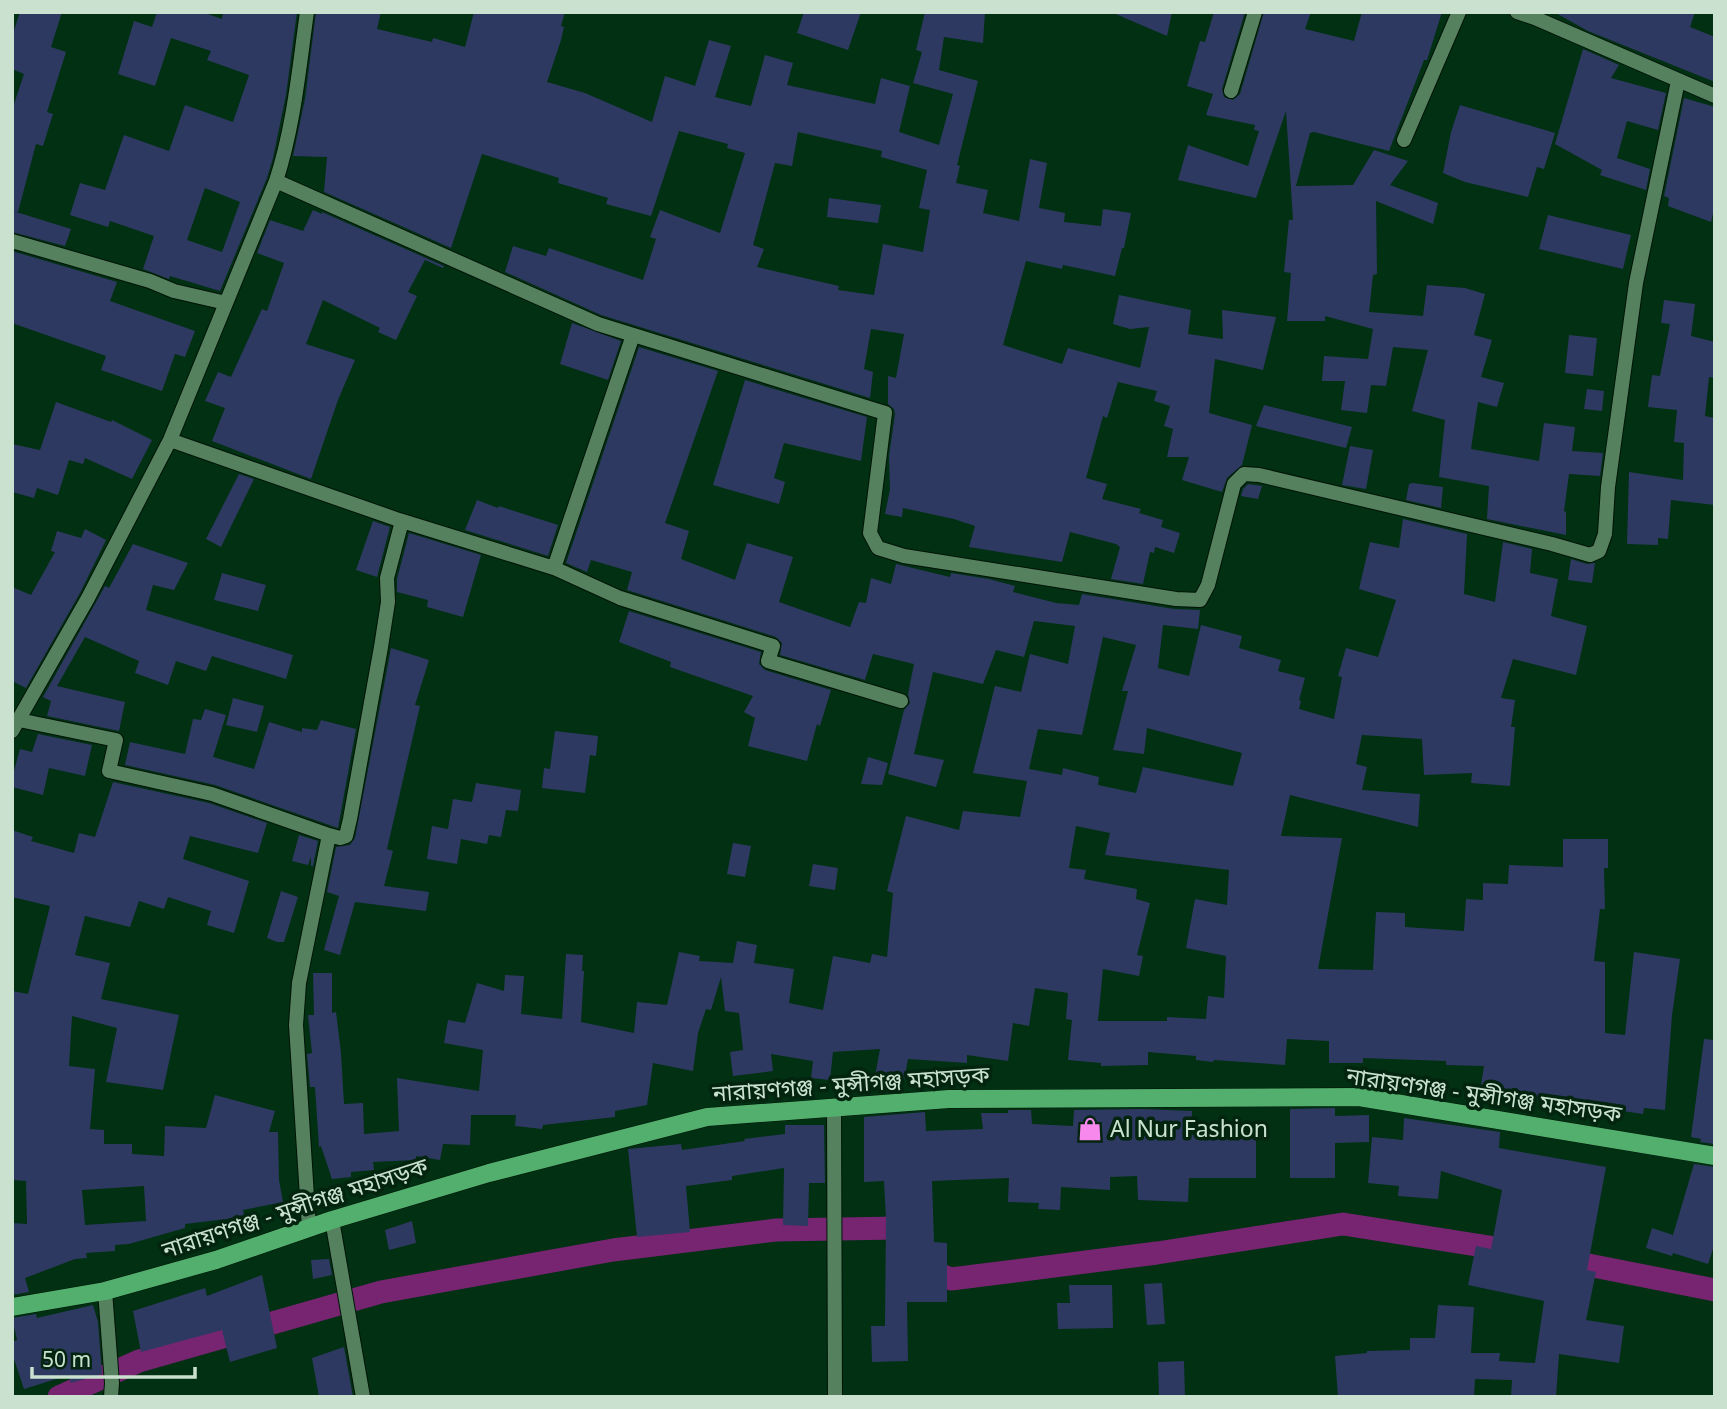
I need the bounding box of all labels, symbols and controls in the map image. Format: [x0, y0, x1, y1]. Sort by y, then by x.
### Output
street label: নারায়ণগঞ্জ - মুন্সীগঞ্জ মহাসড়ক [710, 1057, 991, 1109]
street label: নারায়ণগঞ্জ - মুন্সীগঞ্জ মহাসড়ক [1344, 1059, 1624, 1129]
place label: Al Nur Fashion [1110, 1112, 1268, 1144]
shop icon: Al Nur Fashion [1076, 1115, 1104, 1143]
street label: নারায়ণগঞ্জ - মুন্সীগঞ্জ মহাসড়ক [157, 1149, 432, 1265]
scale bar [32, 1336, 194, 1380]
text: 50 m [42, 1345, 91, 1373]

